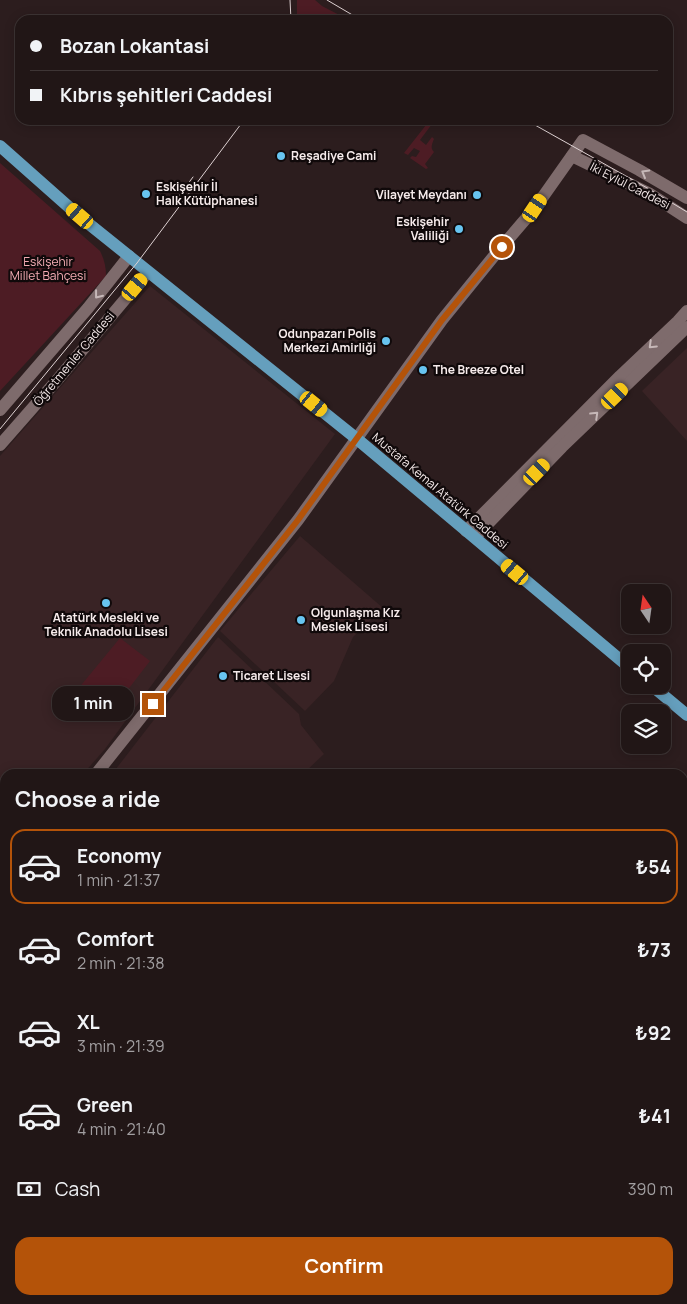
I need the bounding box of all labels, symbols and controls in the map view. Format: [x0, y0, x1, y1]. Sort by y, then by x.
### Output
text: Bozan Lokantasi [60, 33, 209, 59]
text: Kıbrıs şehitleri Caddesi [60, 82, 272, 108]
place label: Reşadiye Cami [291, 147, 376, 164]
marker: Reşadiye Cami [275, 150, 287, 162]
street label: İki Eylül Caddesi [587, 158, 673, 213]
one-way arrow [642, 170, 651, 180]
place label: Eskişehir İl Halk Kütüphanesi [156, 178, 258, 209]
place label: Vilayet Meydanı [376, 186, 467, 203]
marker: Eskişehir İl Halk Kütüphanesi [140, 188, 152, 200]
marker: Vilayet Meydanı [471, 189, 483, 201]
car [520, 191, 549, 225]
car [63, 200, 96, 232]
place label: Eskişehir Valiliği [396, 213, 449, 244]
marker: Eskişehir Valiliği [453, 223, 465, 235]
route start [491, 236, 513, 258]
park label: Eskişehir Millet Bahçesi [10, 253, 86, 284]
car [119, 271, 150, 303]
one-way arrow [95, 289, 104, 298]
street label: Öğretmenler Caddesi [29, 308, 118, 409]
place label: Odunpazarı Polis Merkezi Amirliği [279, 325, 376, 356]
marker: Odunpazarı Polis Merkezi Amirliği [380, 335, 392, 347]
one-way arrow [649, 339, 658, 348]
place label: The Breeze Otel [433, 361, 524, 378]
marker: The Breeze Otel [417, 364, 429, 376]
car [598, 380, 631, 412]
car [297, 389, 330, 419]
one-way arrow [589, 412, 598, 421]
street label: Mustafa Kemal Atatürk Caddesi [369, 429, 512, 553]
car [521, 456, 552, 488]
car [498, 557, 531, 587]
north arrow [621, 584, 671, 634]
map controls [621, 584, 671, 754]
marker: Atatürk Mesleki ve Teknik Anadolu Lisesi [100, 597, 112, 609]
place label: Olgunlaşma Kız Meslek Lisesi [311, 604, 400, 635]
place label: Atatürk Mesleki ve Teknik Anadolu Lisesi [44, 609, 168, 640]
marker: Olgunlaşma Kız Meslek Lisesi [295, 614, 307, 626]
button: locate [621, 644, 671, 694]
place label: Ticaret Lisesi [233, 667, 310, 684]
marker: Ticaret Lisesi [217, 670, 229, 682]
callout: 1 min [53, 686, 136, 722]
text: 1 min [73, 692, 113, 714]
route end [142, 693, 164, 715]
button: layers [621, 704, 671, 754]
text: Choose a ride [15, 784, 160, 814]
text: Economy [77, 843, 161, 869]
icon: car [17, 844, 62, 889]
text: ₺54 [636, 854, 671, 880]
text: 1 min · 21:37 [77, 869, 160, 891]
text: Comfort [77, 926, 154, 952]
icon: car [17, 927, 62, 972]
text: ₺73 [637, 937, 671, 963]
text: 2 min · 21:38 [77, 952, 164, 974]
text: XL [77, 1009, 100, 1035]
icon: car [17, 1010, 62, 1055]
text: ₺92 [635, 1020, 671, 1046]
text: 3 min · 21:39 [77, 1035, 165, 1057]
text: Green [77, 1092, 133, 1118]
icon: car [17, 1093, 62, 1138]
text: ₺41 [639, 1103, 671, 1129]
text: 4 min · 21:40 [77, 1118, 166, 1140]
icon: cash [15, 1175, 43, 1203]
text: Cash [55, 1176, 100, 1202]
text: 390 m [628, 1178, 673, 1200]
button: Confirm [15, 1237, 673, 1295]

